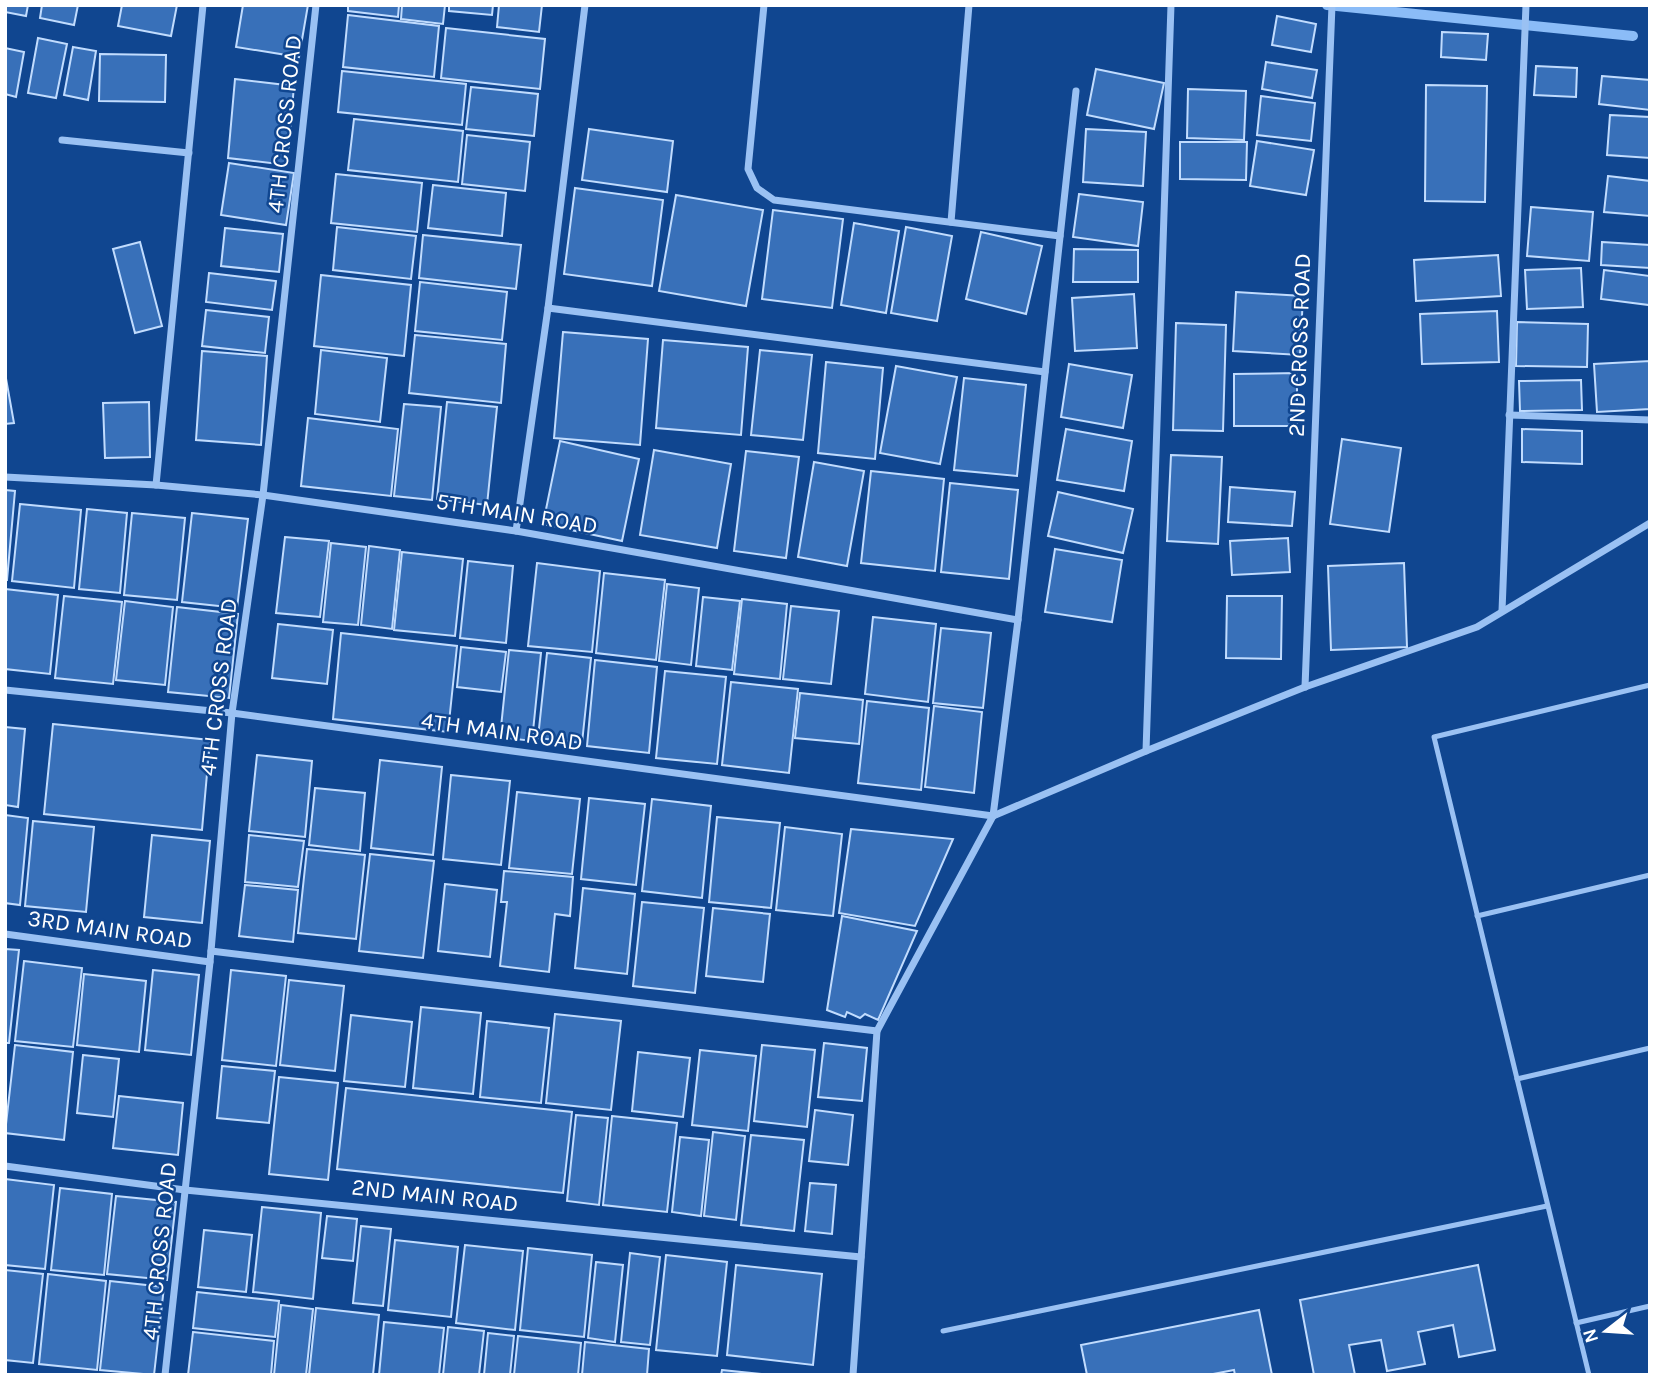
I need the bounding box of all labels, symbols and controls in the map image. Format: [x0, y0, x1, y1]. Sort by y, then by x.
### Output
street label: 4TH CROSS ROAD [262, 34, 307, 214]
street label: 2ND CROSS ROAD [1283, 253, 1316, 437]
street label: 5TH MAIN ROAD [434, 487, 600, 540]
street label: 4TH CROSS ROAD [194, 597, 243, 777]
street label: 4TH MAIN ROAD [419, 707, 584, 756]
street label: 3RD MAIN ROAD [26, 905, 194, 954]
street label: 4TH CROSS ROAD [137, 1161, 182, 1341]
street label: 2ND MAIN ROAD [350, 1173, 520, 1218]
north arrow [1571, 1296, 1641, 1366]
text: N [1578, 1326, 1603, 1345]

